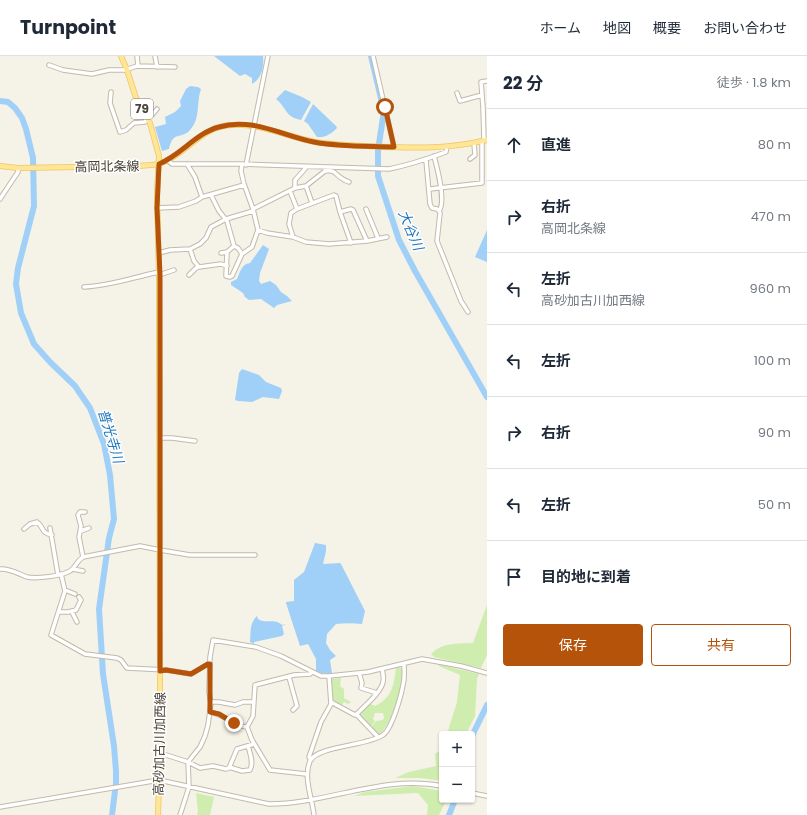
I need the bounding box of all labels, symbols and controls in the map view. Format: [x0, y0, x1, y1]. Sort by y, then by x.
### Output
text: Turnpoint [20, 14, 116, 41]
text: ホーム [539, 18, 581, 38]
text: 地図 [603, 18, 631, 38]
text: 概要 [653, 18, 681, 38]
text: お問い合わせ [703, 18, 787, 38]
text: 22 分 [503, 71, 543, 95]
text: 徒歩 · 1.8 km [717, 73, 791, 92]
route start [376, 98, 394, 116]
road number: 79 [131, 99, 153, 119]
icon: ahead [503, 134, 525, 156]
text: 直進 [541, 134, 571, 155]
text: 80 m [758, 135, 791, 154]
street label: 高岡北条線 [74, 156, 140, 177]
text: 右折 [541, 196, 571, 217]
icon: right [503, 206, 525, 228]
water label: 大谷川 [394, 207, 429, 255]
text: 470 m [751, 207, 791, 226]
text: 高岡北条線 [541, 219, 606, 238]
text: 左折 [541, 268, 571, 289]
icon: left [503, 278, 525, 300]
text: 960 m [750, 279, 791, 298]
text: 高砂加古川加西線 [541, 291, 645, 310]
icon: left [503, 350, 525, 372]
text: 左折 [541, 350, 571, 371]
text: 100 m [754, 351, 791, 370]
water label: 普光寺川 [93, 406, 129, 468]
icon: right [503, 422, 525, 444]
text: 右折 [541, 422, 571, 443]
text: 90 m [758, 423, 791, 442]
icon: left [503, 494, 525, 516]
text: 左折 [541, 494, 571, 515]
text: 50 m [758, 495, 791, 514]
icon: arrive [503, 566, 525, 588]
text: 目的地に到着 [541, 566, 631, 587]
button: 保存 [503, 624, 643, 666]
button: 共有 [651, 624, 791, 666]
street label: 高砂加古川加西線 [149, 692, 170, 796]
route end [225, 714, 243, 732]
map controls [439, 731, 475, 803]
button: + [439, 731, 475, 767]
button: − [439, 767, 475, 803]

